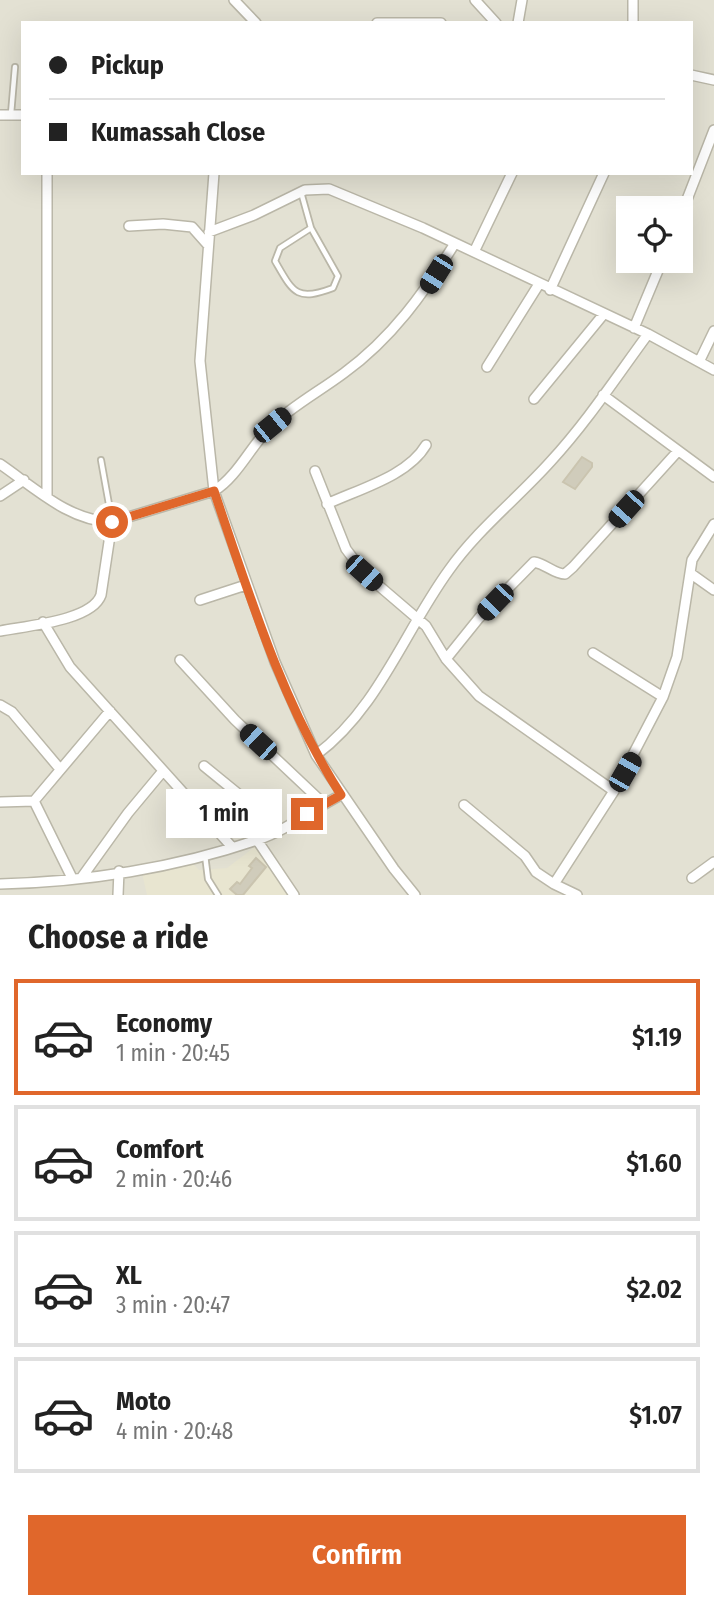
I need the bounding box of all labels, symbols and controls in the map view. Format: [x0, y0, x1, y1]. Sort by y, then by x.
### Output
text: Pickup [91, 50, 164, 81]
text: Kumassah Close [91, 117, 265, 148]
map controls [616, 196, 693, 273]
button: locate [616, 196, 693, 273]
car [416, 251, 457, 297]
car [250, 404, 295, 446]
car [605, 486, 648, 532]
route start [96, 506, 128, 538]
car [342, 551, 387, 595]
car [473, 580, 518, 624]
car [236, 720, 281, 764]
car [606, 749, 645, 795]
callout: 1 min [167, 790, 282, 838]
route end [291, 798, 323, 830]
text: 1 min [199, 799, 249, 827]
text: Choose a ride [28, 918, 209, 956]
icon: car [32, 1006, 95, 1069]
text: Economy [116, 1008, 212, 1039]
text: $1.19 [632, 1022, 682, 1053]
text: 1 min · 20:45 [116, 1039, 230, 1067]
icon: car [32, 1132, 95, 1195]
text: Comfort [116, 1134, 204, 1165]
text: $1.60 [626, 1148, 682, 1179]
text: 2 min · 20:46 [116, 1165, 232, 1193]
icon: car [32, 1258, 95, 1321]
text: XL [116, 1260, 142, 1291]
text: $2.02 [626, 1274, 682, 1305]
text: 3 min · 20:47 [116, 1291, 230, 1319]
icon: car [32, 1384, 95, 1447]
text: Moto [116, 1386, 171, 1417]
text: $1.07 [629, 1400, 682, 1431]
text: 4 min · 20:48 [116, 1417, 233, 1445]
button: Confirm [28, 1515, 686, 1595]

